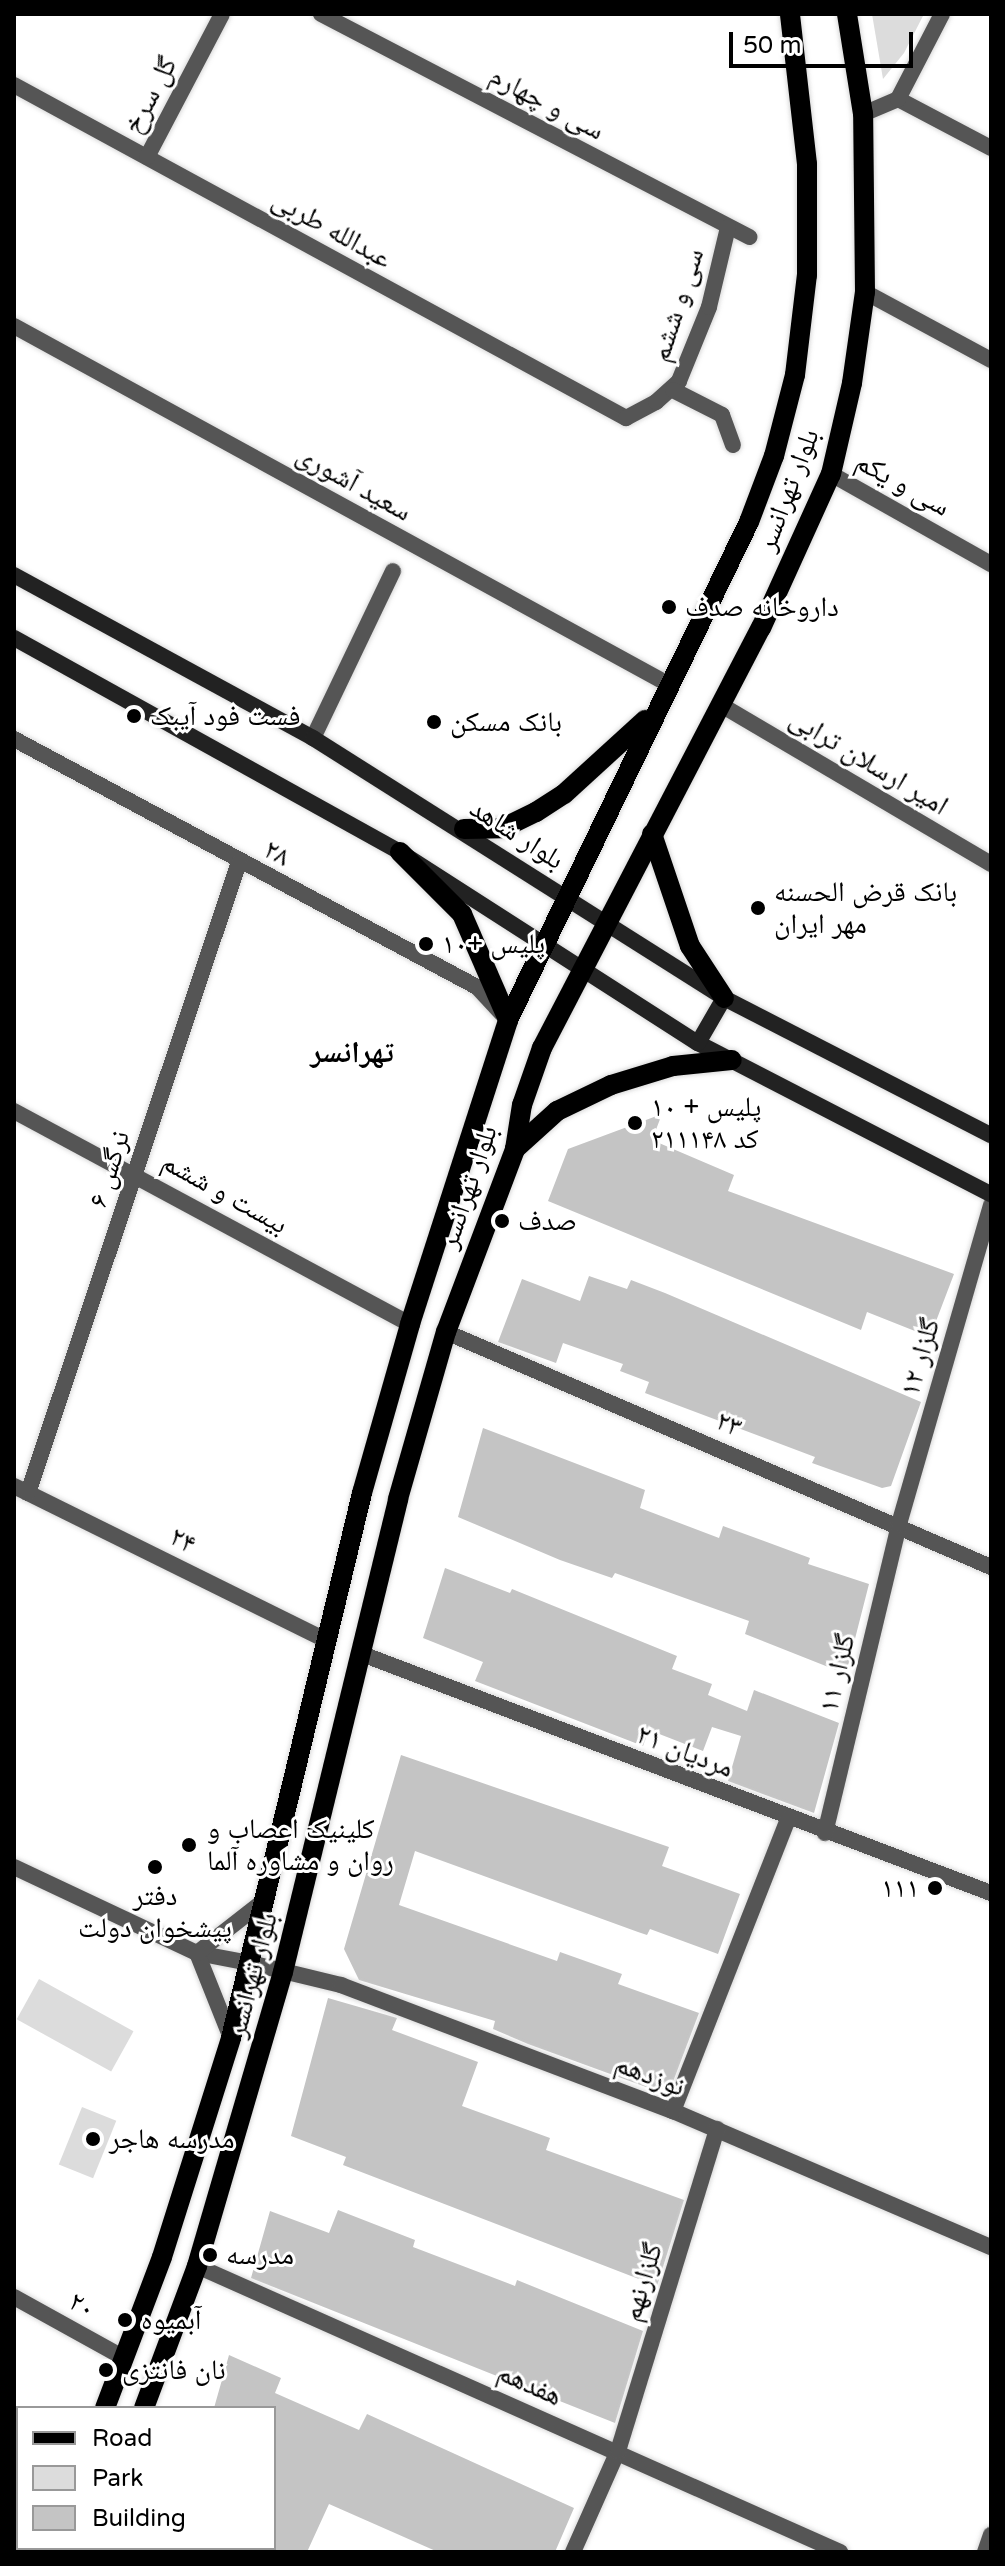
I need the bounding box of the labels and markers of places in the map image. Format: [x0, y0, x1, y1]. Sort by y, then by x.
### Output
place label: داروخانه صدف [685, 590, 839, 624]
marker: داروخانه صدف [660, 598, 678, 616]
place label: فست فود آیبک [150, 699, 300, 733]
place label: بانک مسکن [450, 705, 562, 739]
marker: فست فود آیبک [125, 707, 143, 725]
marker: بانک مسکن [425, 713, 443, 731]
place label: بانک قرض الحسنه مهر ایران [774, 875, 957, 941]
marker: بانک قرض الحسنه مهر ایران [749, 899, 767, 917]
place label: پلیس +۱۰ [442, 927, 545, 961]
marker: پلیس +۱۰ [417, 935, 435, 953]
place label: پلیس + ۱۰ کد ۲۱۱۱۴۸ [651, 1090, 761, 1156]
marker: پلیس + ۱۰ کد ۲۱۱۱۴۸ [626, 1114, 644, 1132]
place label: صدف [518, 1204, 577, 1238]
marker: صدف [493, 1212, 511, 1230]
place label: کلینیک اعصاب و روان و مشاوره آلما [207, 1812, 394, 1878]
marker: کلینیک اعصاب و روان و مشاوره آلما [178, 1834, 200, 1856]
marker: دفتر پیشخوان دولت [146, 1858, 164, 1876]
place label: ۱۱۱ [881, 1871, 919, 1905]
place label: دفتر پیشخوان دولت [78, 1879, 232, 1945]
marker: ۱۱۱ [926, 1879, 944, 1897]
place label: مدرسه هاجر [109, 2122, 235, 2156]
marker: مدرسه هاجر [84, 2130, 102, 2148]
place label: مدرسه [226, 2238, 294, 2272]
marker: مدرسه [201, 2246, 219, 2264]
place label: آبمیوه [141, 2303, 202, 2337]
marker: آبمیوه [116, 2311, 134, 2329]
place label: نان فانتزی [122, 2353, 226, 2387]
marker: نان فانتزی [97, 2361, 115, 2379]

